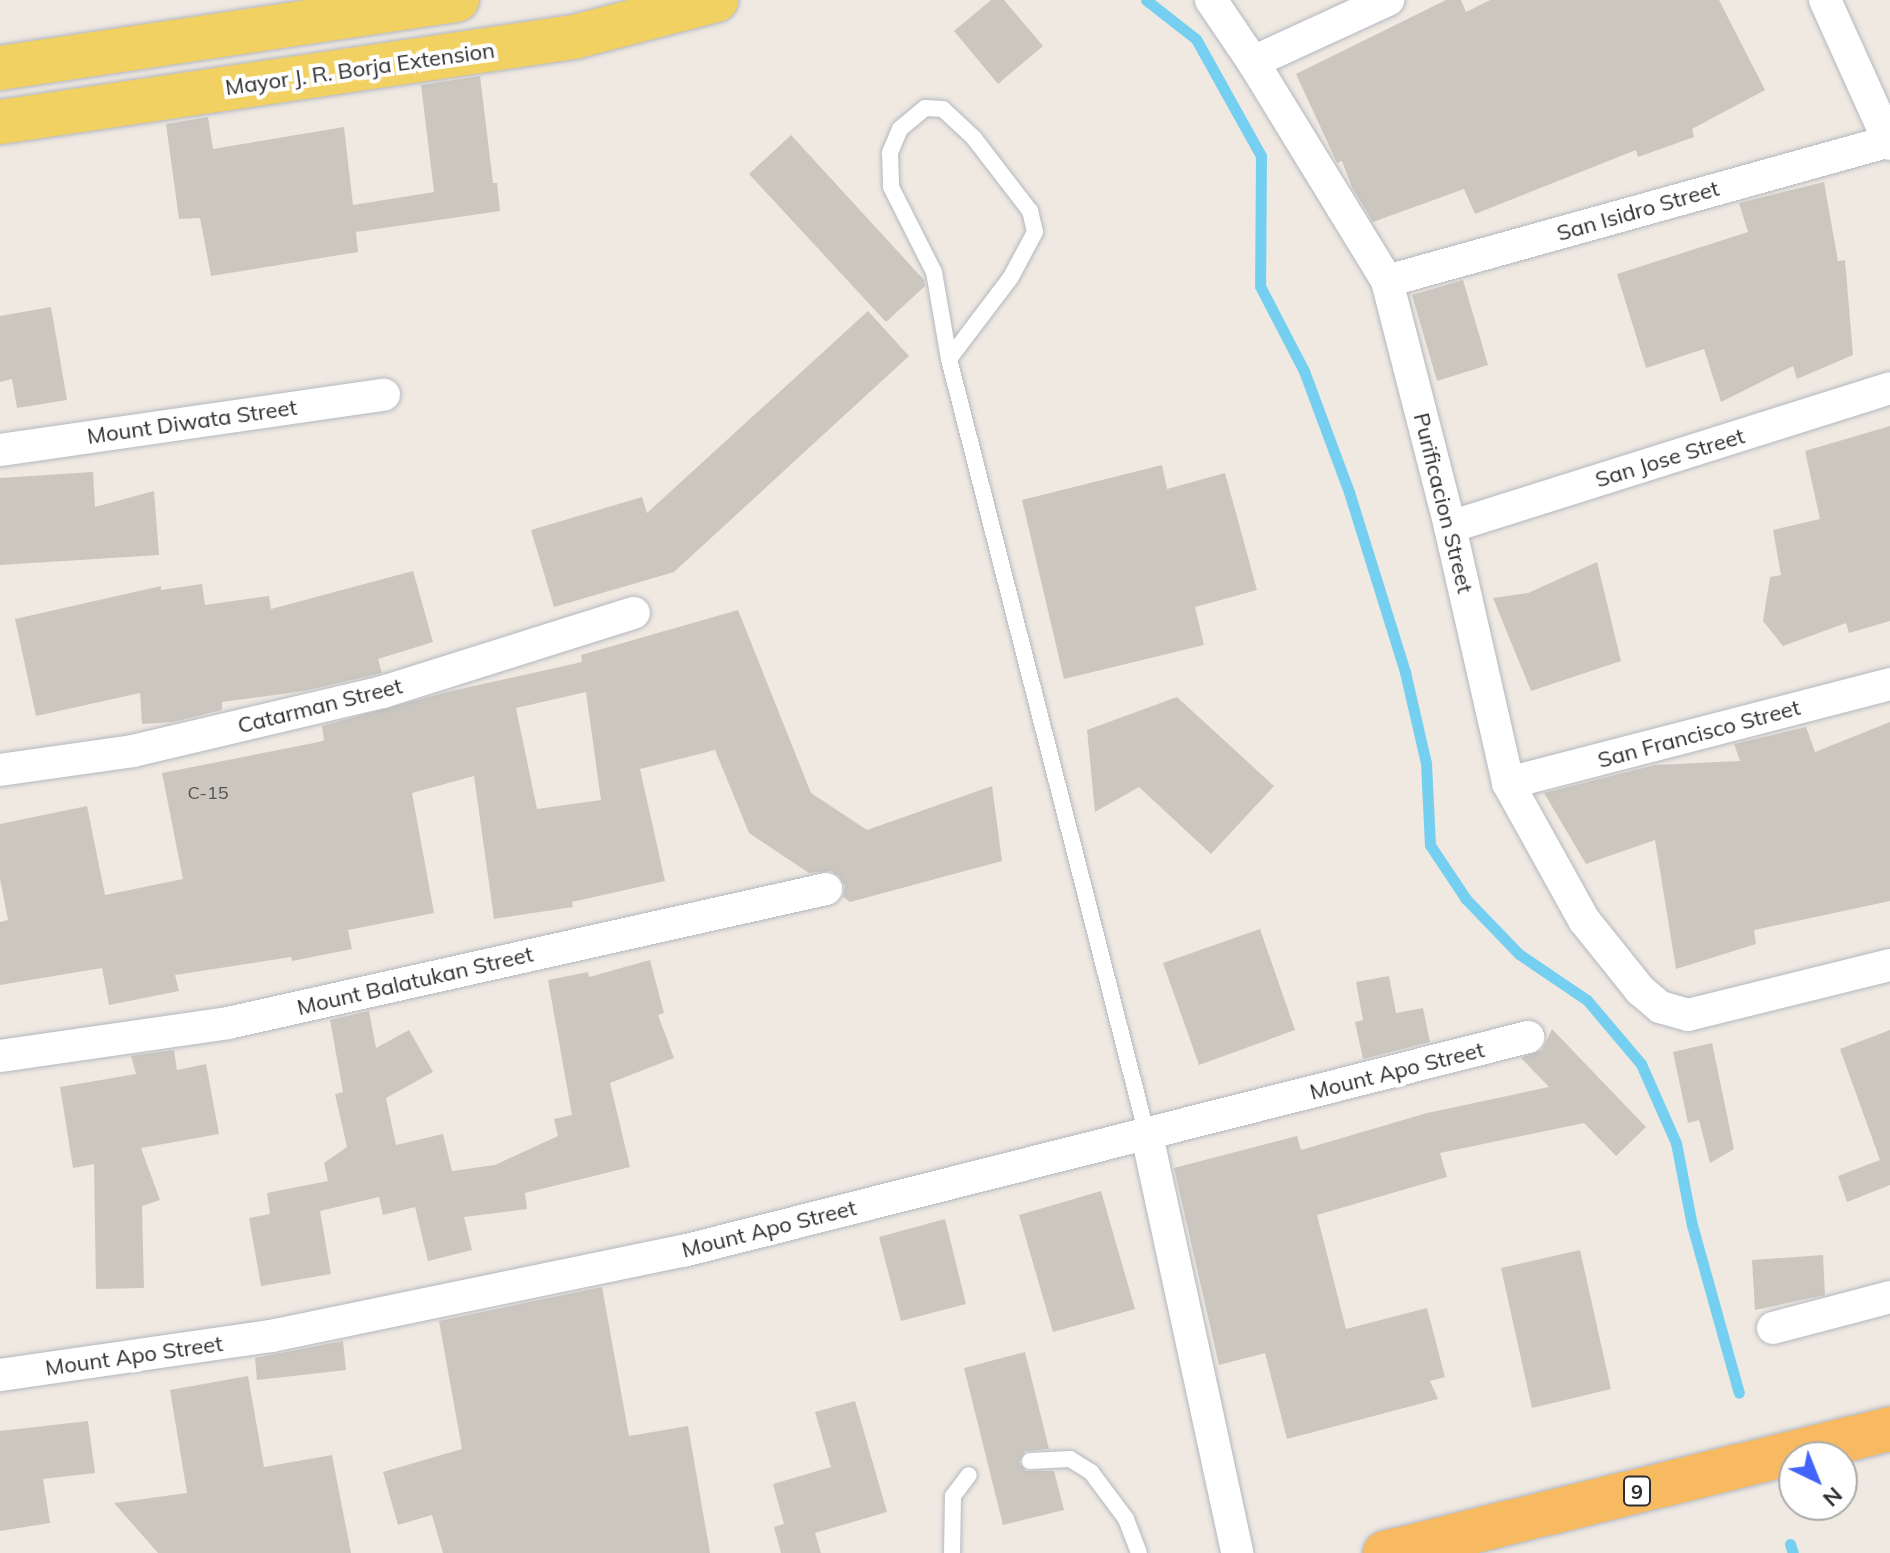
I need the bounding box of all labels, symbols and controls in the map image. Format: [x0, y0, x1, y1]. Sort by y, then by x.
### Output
street label: Mayor J. R. Borja Extension [223, 37, 497, 101]
street label: San Isidro Street [1554, 175, 1722, 247]
street label: Mount Diwata Street [85, 394, 299, 450]
street label: Purificacion Street [1408, 410, 1478, 596]
street label: San Jose Street [1592, 423, 1748, 493]
street label: Catarman Street [235, 673, 405, 739]
street label: San Francisco Street [1595, 694, 1803, 774]
house number: C-15 [187, 782, 229, 804]
street label: Mount Balatukan Street [294, 941, 536, 1021]
street label: Mount Apo Street [1307, 1037, 1487, 1105]
street label: Mount Apo Street [679, 1195, 859, 1263]
street label: Mount Apo Street [44, 1330, 224, 1382]
north arrow [1778, 1441, 1858, 1521]
road number: 9 [1623, 1475, 1651, 1507]
text: N [1817, 1481, 1849, 1513]

